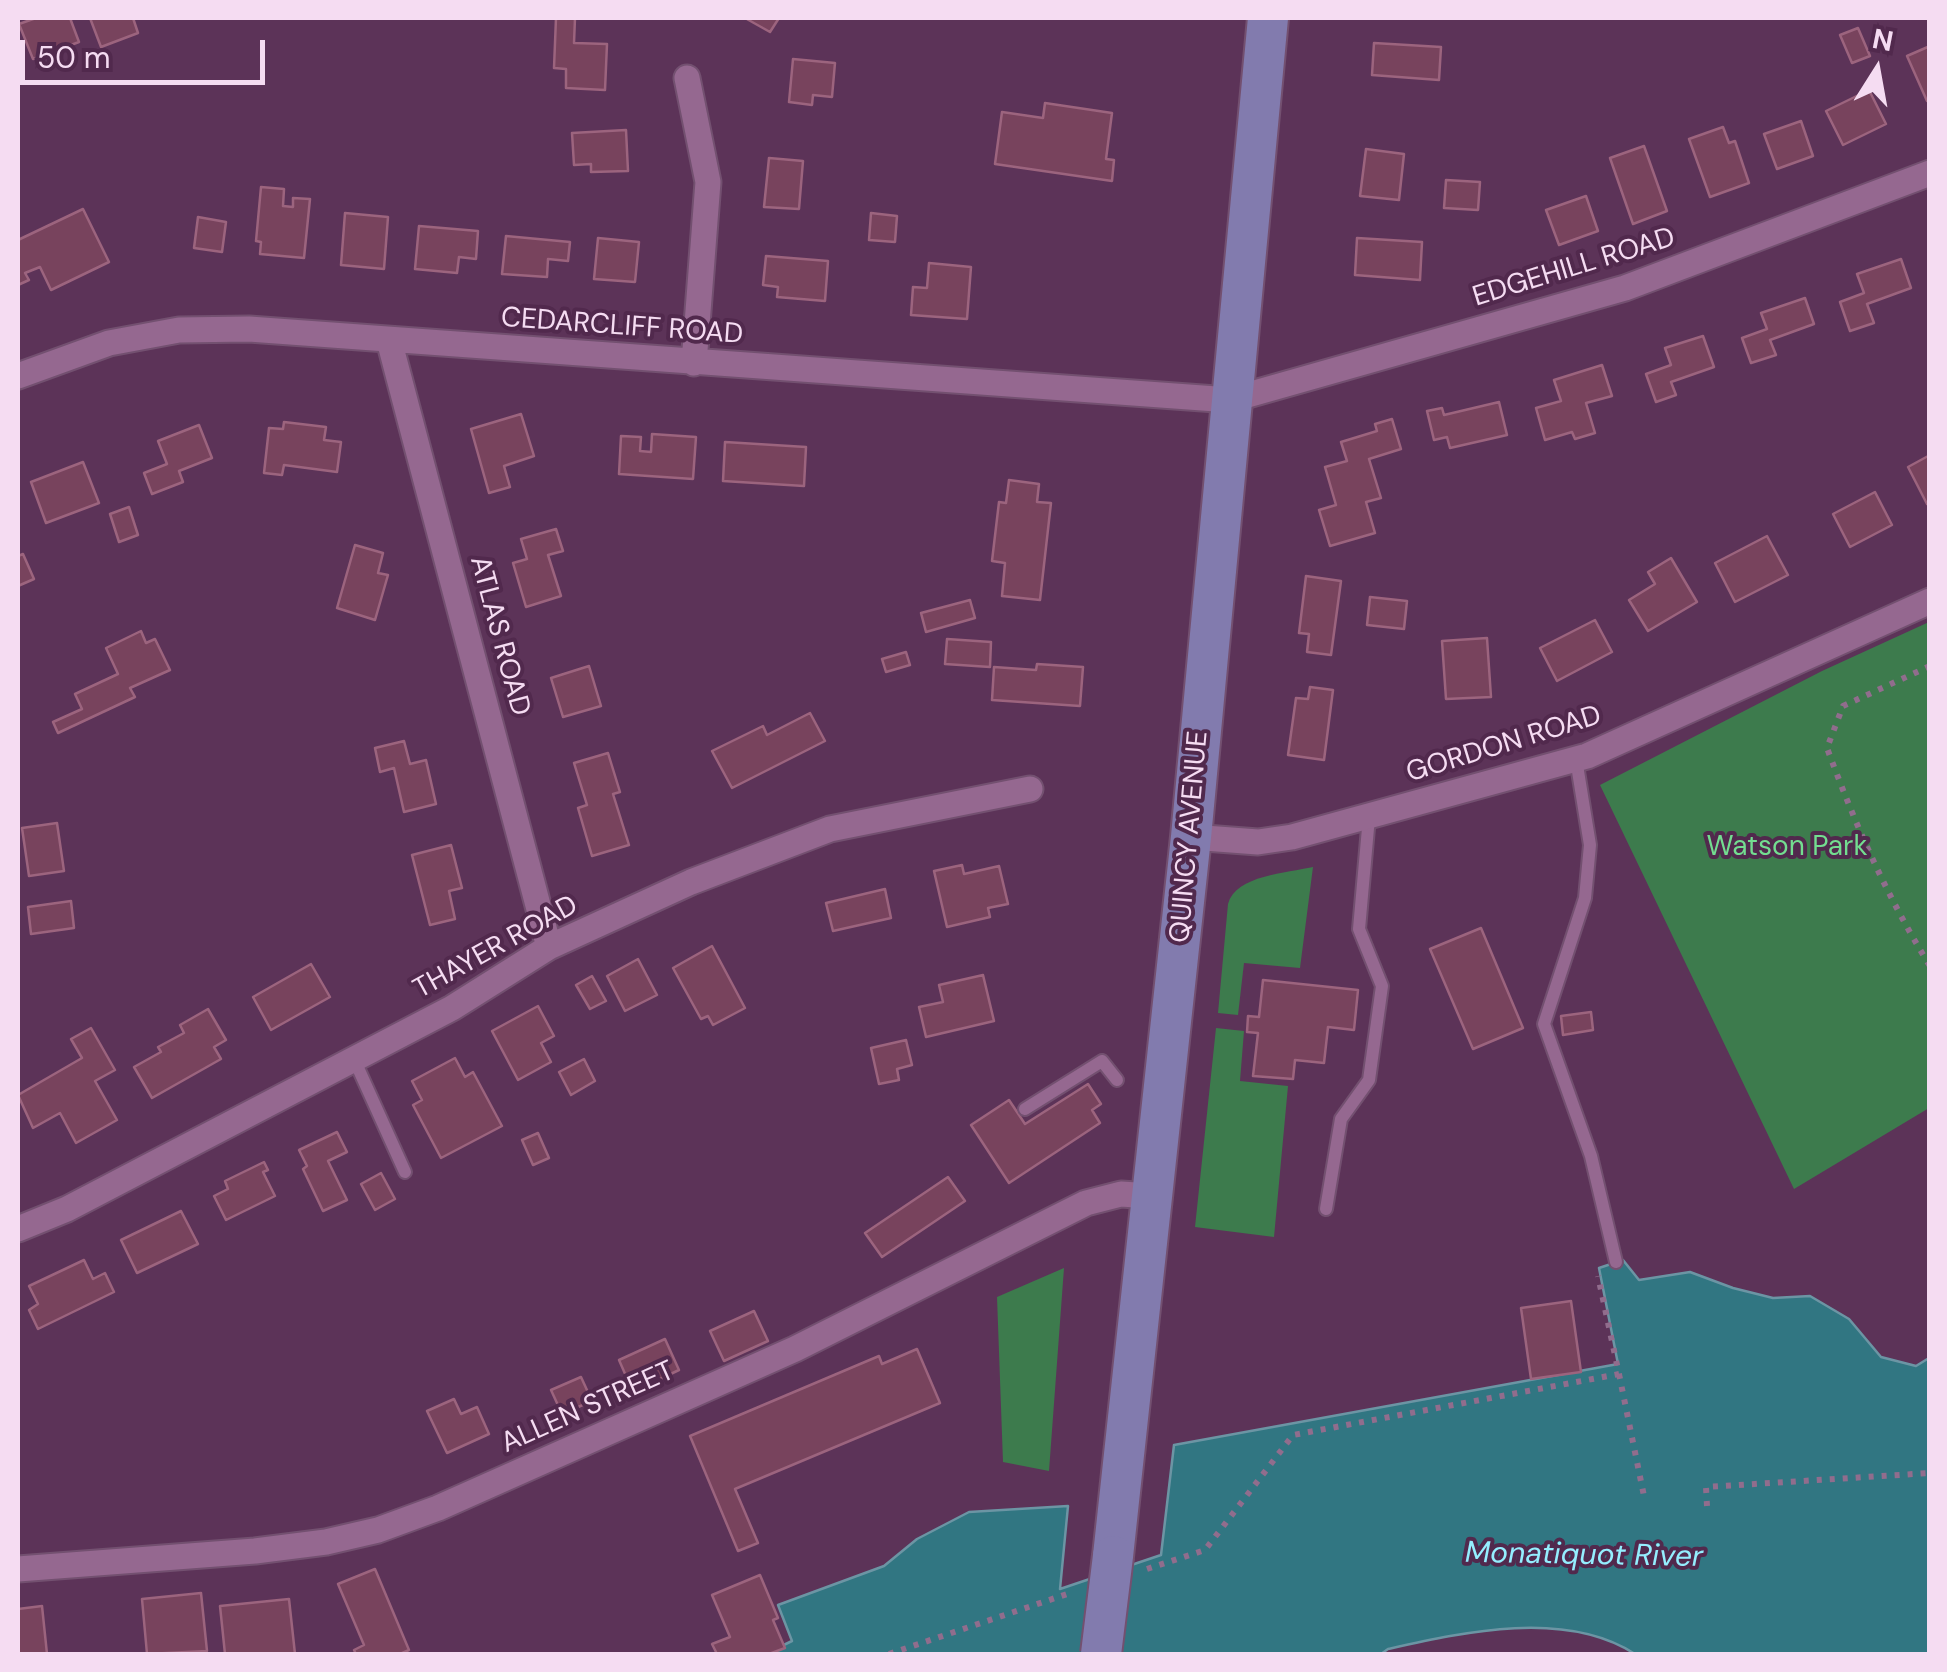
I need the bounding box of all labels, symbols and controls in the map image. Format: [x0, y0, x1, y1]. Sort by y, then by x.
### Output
scale bar [25, 20, 270, 82]
north arrow [1827, 20, 1927, 120]
text: N [1869, 20, 1896, 60]
text: 50 m [37, 38, 111, 77]
street label: EDGEHILL ROAD [1469, 221, 1679, 315]
street label: CEDARCLIFF ROAD [500, 302, 744, 352]
street label: ATLAS ROAD [462, 553, 536, 719]
street label: GORDON ROAD [1402, 699, 1606, 791]
street label: QUINCY AVENUE [1164, 730, 1216, 944]
park label: Watson Park [1706, 831, 1868, 865]
street label: THAYER ROAD [408, 889, 584, 1007]
street label: ALLEN STREET [496, 1355, 680, 1461]
water label: Monatiquot River [1465, 1536, 1703, 1576]

